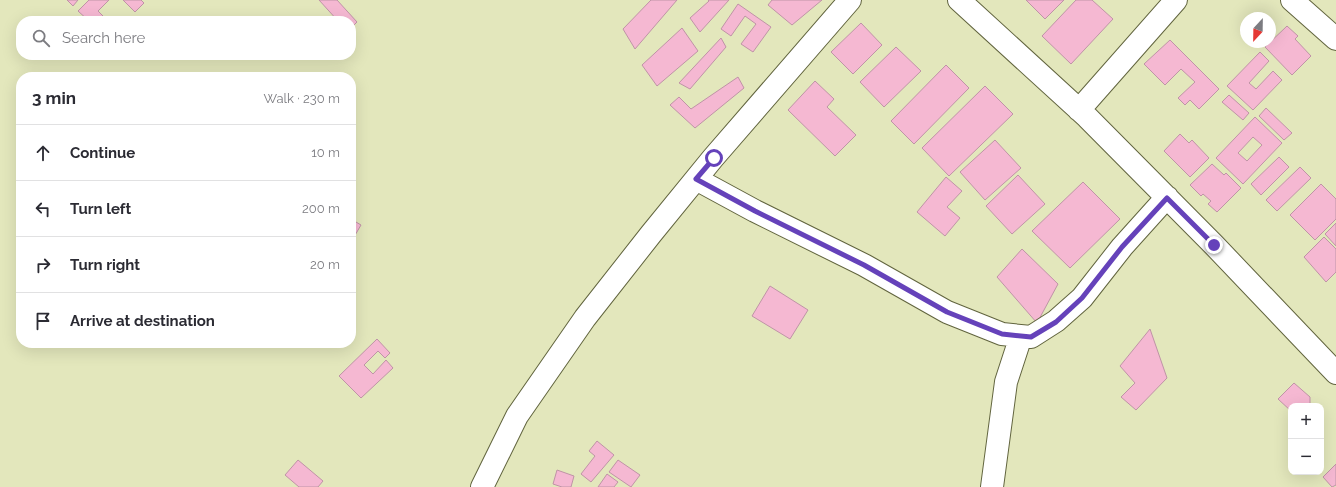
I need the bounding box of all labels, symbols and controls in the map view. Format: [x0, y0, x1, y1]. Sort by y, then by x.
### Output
north arrow [1240, 12, 1276, 48]
search box [16, 16, 356, 60]
icon: search [30, 27, 52, 49]
text: Search here [62, 29, 145, 47]
text: 3 min [32, 88, 76, 108]
text: Walk · 230 m [264, 91, 340, 106]
icon: ahead [32, 142, 54, 164]
text: Continue [70, 144, 135, 162]
text: 10 m [311, 145, 340, 160]
route start [705, 149, 723, 167]
icon: left [32, 198, 54, 220]
text: Turn left [70, 200, 131, 218]
text: 200 m [302, 201, 340, 216]
route end [1205, 236, 1223, 254]
icon: right [32, 254, 54, 276]
text: Turn right [70, 256, 140, 274]
text: 20 m [310, 257, 340, 272]
icon: arrive [32, 310, 54, 332]
text: Arrive at destination [70, 312, 215, 330]
map controls [1288, 403, 1324, 475]
button: + [1288, 403, 1324, 439]
button: − [1288, 439, 1324, 475]

